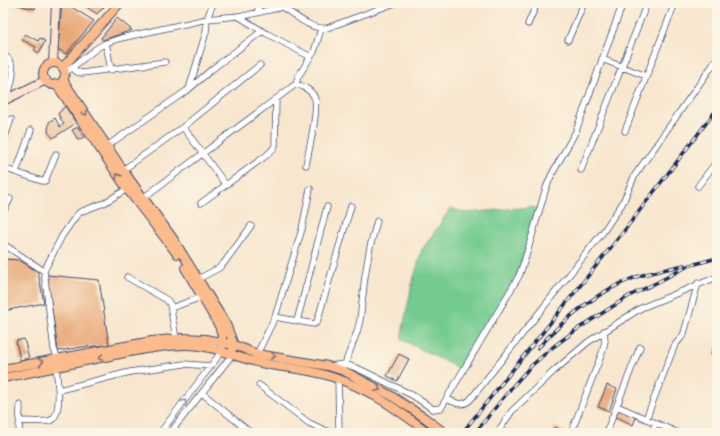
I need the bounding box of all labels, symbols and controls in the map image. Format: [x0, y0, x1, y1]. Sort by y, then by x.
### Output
one-way arrow [80, 109, 88, 116]
one-way arrow [115, 173, 123, 180]
one-way arrow [270, 352, 276, 360]
one-way arrow [98, 353, 104, 362]
one-way arrow [38, 358, 44, 367]
one-way arrow [374, 384, 382, 392]
one-way arrow [179, 399, 186, 406]

